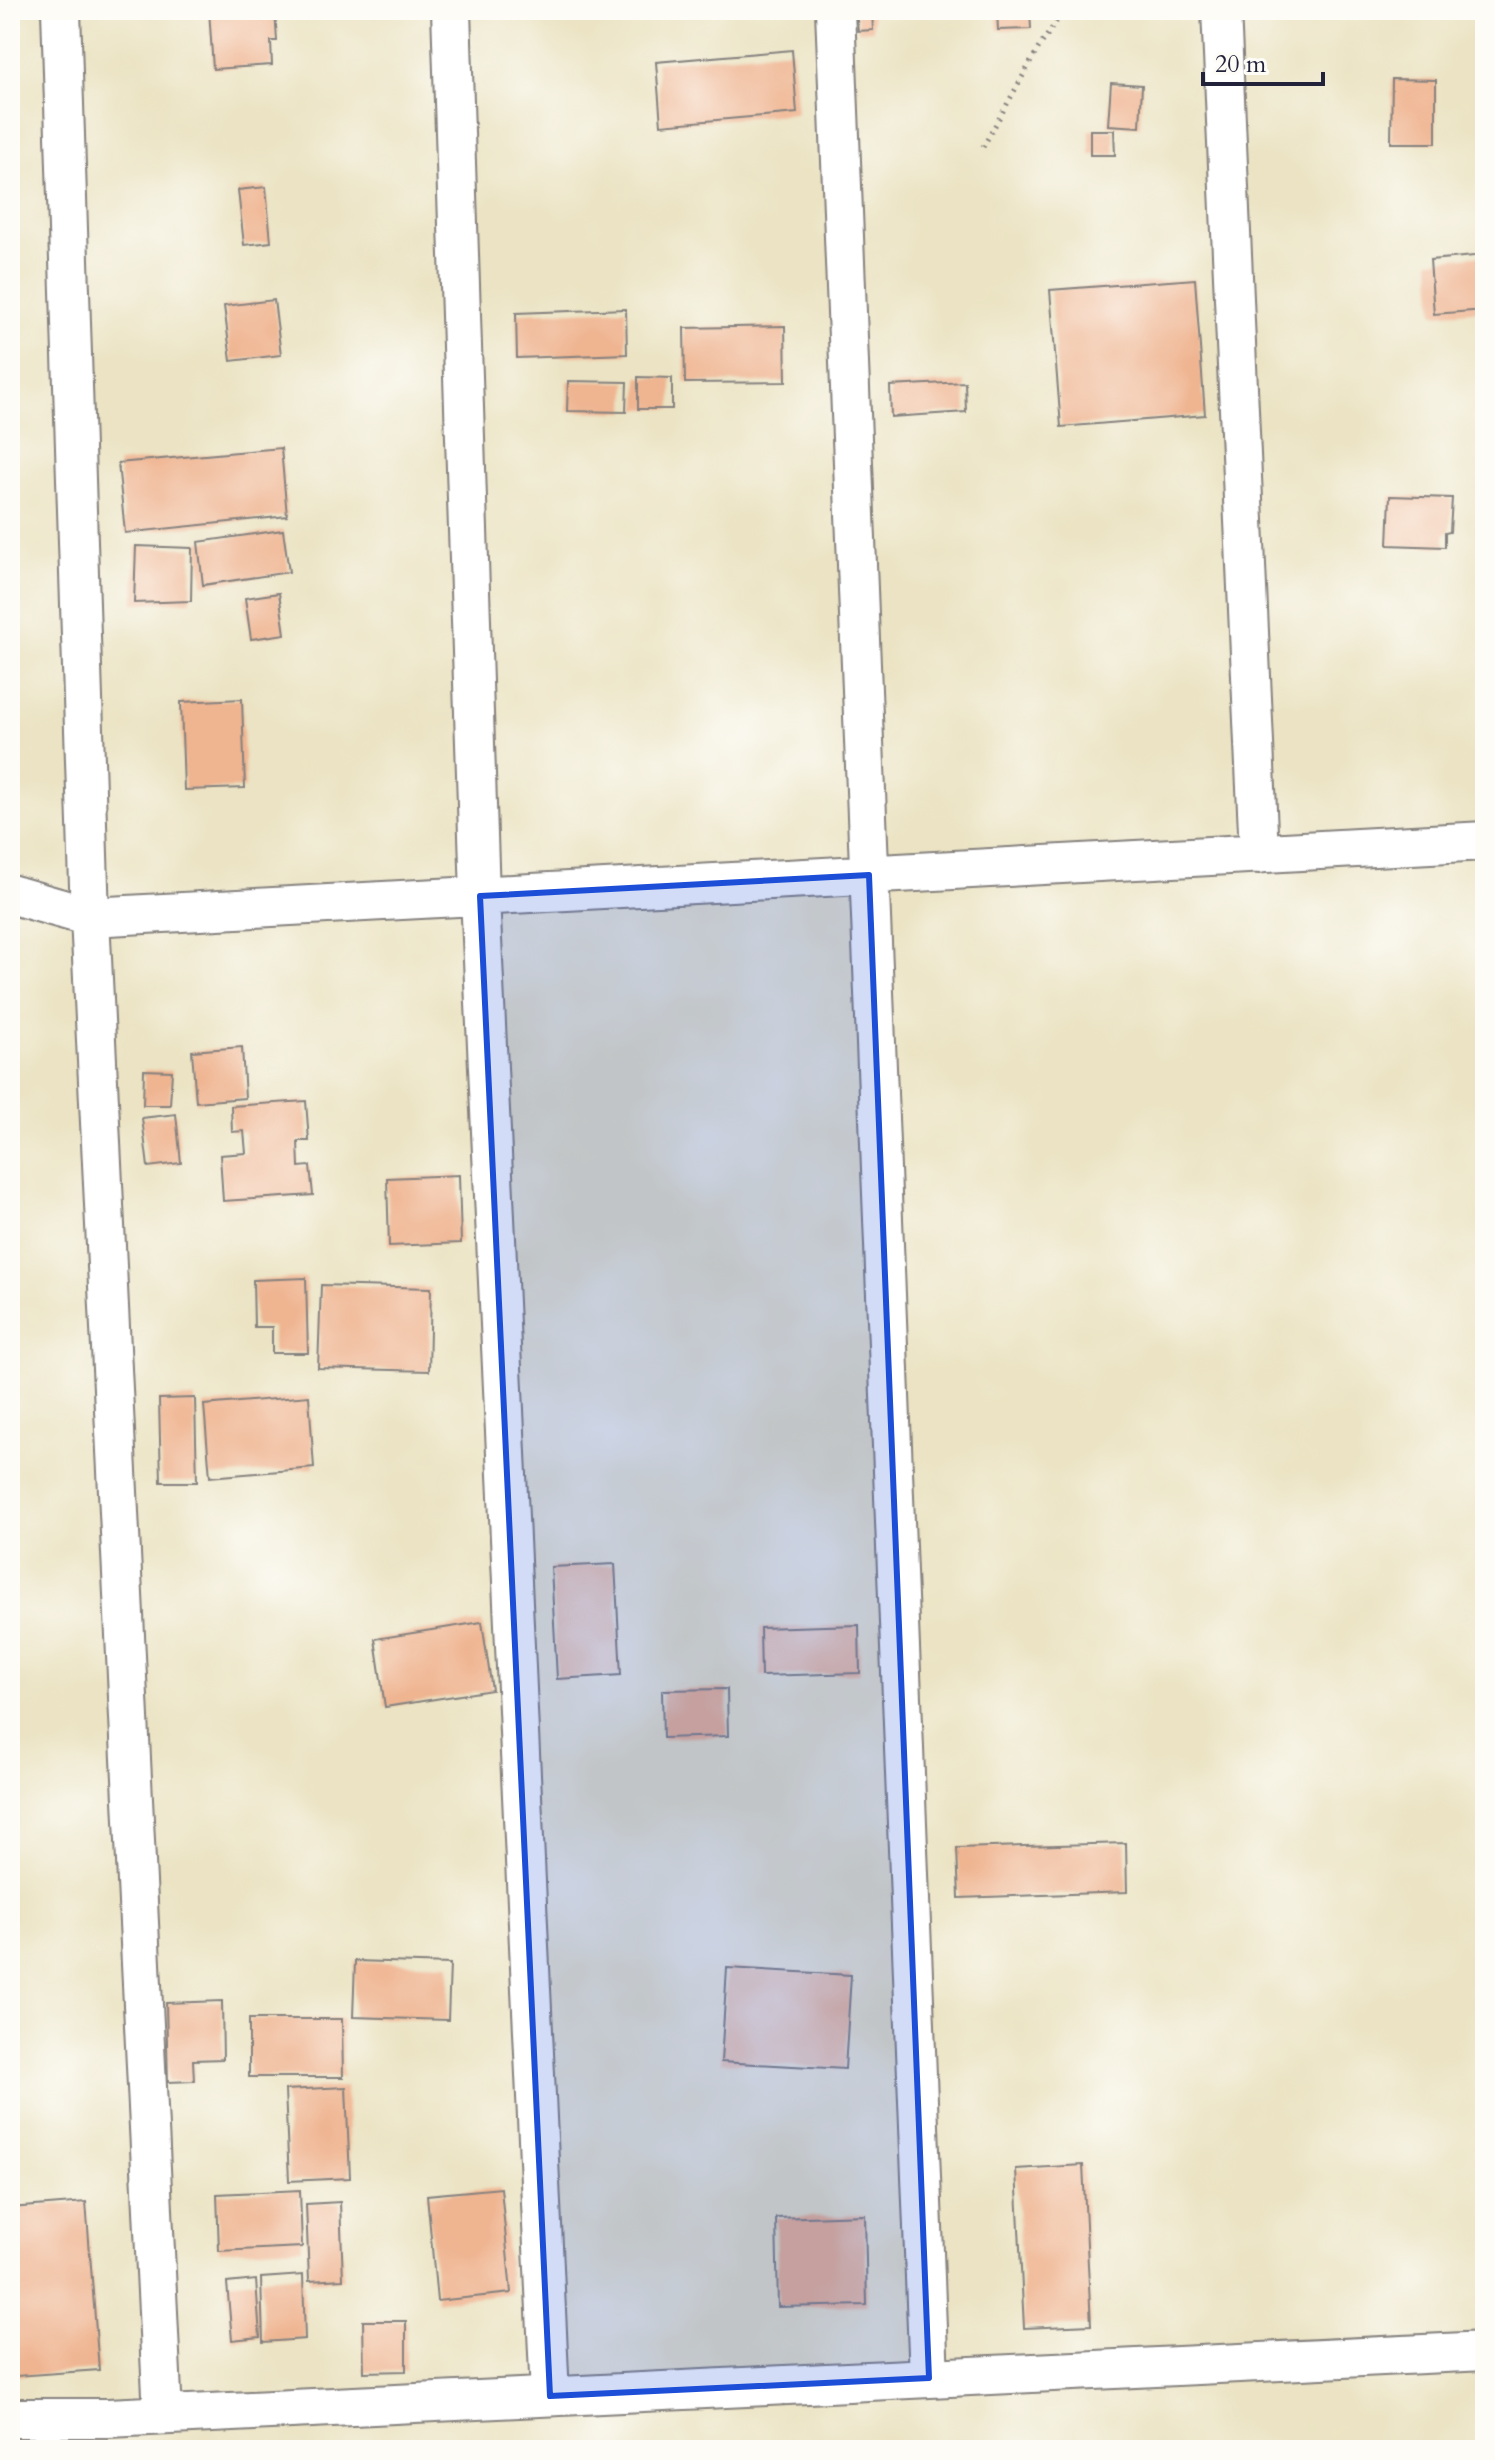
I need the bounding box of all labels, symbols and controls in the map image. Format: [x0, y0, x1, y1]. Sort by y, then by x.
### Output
scale bar [1203, 36, 1323, 86]
text: 20 m [1215, 48, 1267, 81]

